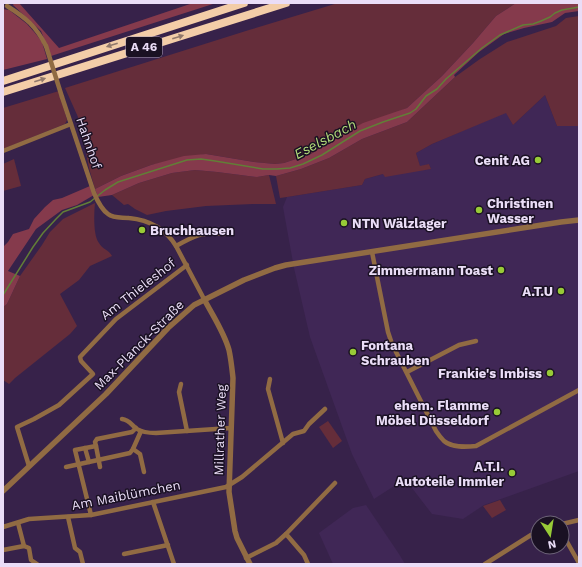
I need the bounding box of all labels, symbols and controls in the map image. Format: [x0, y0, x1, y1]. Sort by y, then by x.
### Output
one-way arrow [172, 34, 184, 40]
road number: A 46 [126, 37, 162, 57]
one-way arrow [106, 42, 118, 48]
one-way arrow [34, 77, 46, 83]
street label: Hahnhof [73, 115, 105, 171]
water label: Eselsbach [291, 116, 359, 162]
place label: Cenit AG [475, 153, 530, 168]
marker: Cenit AG [533, 155, 543, 165]
place label: Christinen Wasser [487, 196, 553, 226]
marker: Christinen Wasser [474, 205, 484, 215]
place label: NTN Wälzlager [352, 216, 447, 231]
marker: NTN Wälzlager [339, 218, 349, 228]
place label: Bruchhausen [150, 223, 234, 238]
marker: Bruchhausen [137, 225, 147, 235]
street label: Am Thieleshof [98, 255, 178, 323]
place label: Zimmermann Toast [369, 263, 493, 278]
marker: Zimmermann Toast [496, 265, 506, 275]
place label: A.T.U [522, 284, 553, 299]
marker: A.T.U [556, 286, 566, 296]
street label: Max-Planck-Straße [91, 297, 187, 393]
place label: Fontana Schrauben [361, 338, 430, 368]
marker: Fontana Schrauben [348, 347, 358, 357]
place label: Frankie's Imbiss [438, 366, 542, 381]
marker: Frankie's Imbiss [545, 368, 555, 378]
street label: Millrather Weg [211, 384, 229, 476]
place label: ehem. Flamme Möbel Düsseldorf [376, 398, 490, 428]
marker: ehem. Flamme Möbel Düsseldorf [492, 407, 502, 417]
place label: A.T.I. Autoteile Immler [395, 459, 504, 489]
marker: A.T.I. Autoteile Immler [507, 468, 517, 478]
street label: Am Maiblümchen [70, 477, 182, 513]
north arrow [530, 515, 570, 555]
text: N [547, 537, 557, 551]

